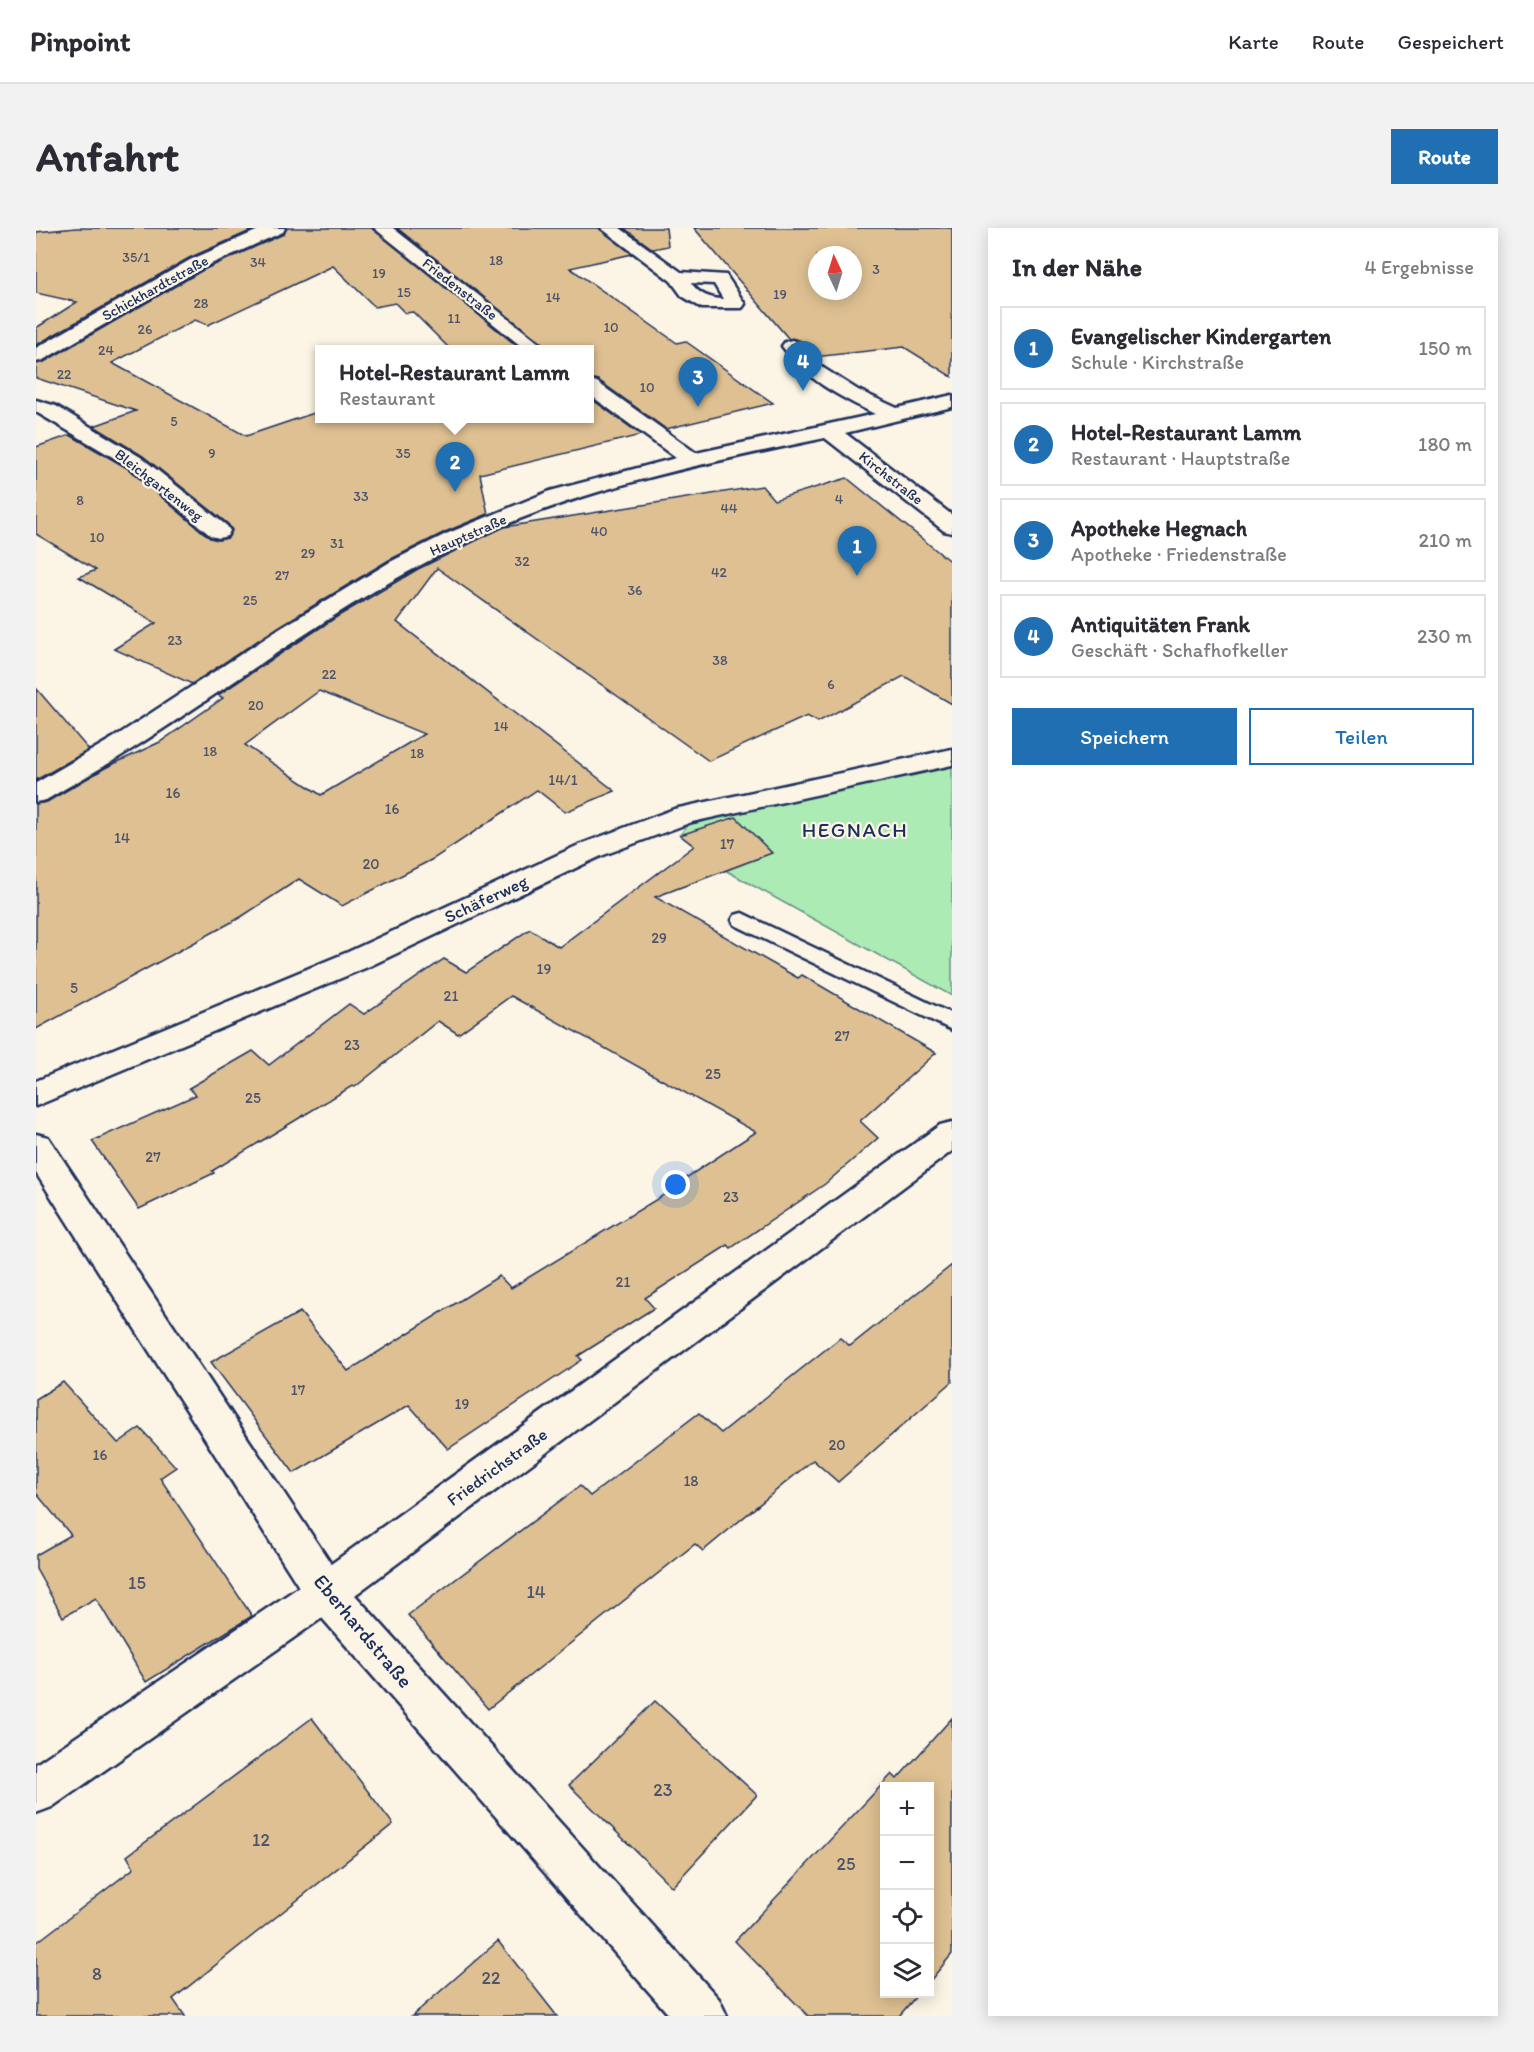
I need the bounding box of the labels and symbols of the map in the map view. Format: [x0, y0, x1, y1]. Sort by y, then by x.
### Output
north arrow [808, 246, 862, 300]
house number: 35/1 [122, 249, 150, 266]
street label: Schickhardtstraße [99, 251, 211, 325]
house number: 18 [489, 252, 503, 269]
house number: 34 [250, 254, 267, 271]
street label: Friedenstraße [419, 254, 501, 324]
house number: 3 [872, 261, 880, 278]
house number: 19 [372, 265, 386, 282]
house number: 15 [397, 284, 411, 301]
house number: 19 [773, 286, 787, 303]
house number: 14 [546, 289, 561, 306]
house number: 28 [193, 295, 209, 312]
house number: 11 [448, 310, 461, 327]
house number: 10 [603, 319, 619, 336]
house number: 26 [138, 321, 152, 338]
house number: 24 [98, 342, 114, 359]
pin: 4 [784, 342, 822, 391]
pin: 3 [678, 358, 718, 407]
house number: 22 [57, 366, 72, 383]
house number: 10 [639, 379, 655, 396]
house number: 5 [170, 413, 178, 430]
pin: 2 [436, 442, 474, 492]
street label: Bleichgartenweg [111, 445, 207, 525]
house number: 9 [208, 445, 216, 462]
house number: 35 [396, 445, 410, 462]
street label: Kirchstraße [855, 447, 927, 509]
house number: 33 [353, 488, 369, 505]
house number: 4 [835, 491, 844, 508]
house number: 8 [76, 492, 84, 509]
house number: 44 [721, 500, 738, 517]
street label: Hauptstraße [427, 510, 509, 560]
house number: 40 [590, 523, 608, 540]
pin: 1 [838, 526, 876, 576]
house number: 10 [89, 529, 105, 546]
house number: 31 [330, 535, 345, 552]
house number: 29 [301, 545, 315, 562]
house number: 32 [515, 553, 530, 570]
house number: 42 [711, 564, 728, 581]
house number: 27 [275, 567, 289, 584]
house number: 36 [627, 582, 643, 599]
house number: 25 [243, 592, 257, 609]
house number: 23 [168, 632, 183, 649]
house number: 38 [712, 652, 728, 669]
house number: 22 [322, 666, 337, 683]
house number: 6 [827, 676, 835, 693]
house number: 20 [248, 697, 264, 714]
house number: 14 [494, 718, 509, 735]
house number: 18 [203, 743, 217, 760]
house number: 18 [410, 745, 424, 762]
house number: 14/1 [548, 771, 578, 789]
house number: 16 [166, 784, 181, 802]
house number: 16 [385, 800, 400, 818]
district label: HEGNACH [802, 817, 908, 842]
house number: 14 [114, 829, 130, 847]
house number: 17 [720, 835, 735, 853]
house number: 20 [362, 855, 380, 873]
street label: Schäferweg [441, 870, 532, 928]
house number: 29 [651, 929, 667, 947]
house number: 19 [537, 960, 552, 978]
house number: 5 [70, 979, 78, 997]
house number: 21 [444, 987, 458, 1005]
house number: 27 [834, 1027, 850, 1045]
house number: 23 [344, 1036, 360, 1054]
house number: 25 [705, 1065, 721, 1083]
house number: 25 [245, 1089, 261, 1107]
house number: 27 [145, 1148, 161, 1166]
your location [661, 1170, 690, 1199]
house number: 23 [723, 1188, 739, 1206]
house number: 21 [616, 1273, 630, 1291]
house number: 17 [291, 1381, 306, 1399]
house number: 19 [455, 1395, 470, 1413]
street label: Friedrichstraße [442, 1423, 552, 1511]
house number: 20 [828, 1436, 846, 1454]
house number: 16 [93, 1446, 108, 1464]
house number: 18 [683, 1472, 699, 1490]
street label: Eberhardstraße [309, 1569, 418, 1693]
house number: 15 [128, 1572, 146, 1594]
house number: 14 [526, 1581, 546, 1603]
house number: 23 [653, 1779, 673, 1801]
house number: 12 [252, 1829, 270, 1851]
house number: 25 [837, 1853, 855, 1875]
house number: 8 [92, 1963, 102, 1985]
house number: 22 [482, 1967, 501, 1989]

